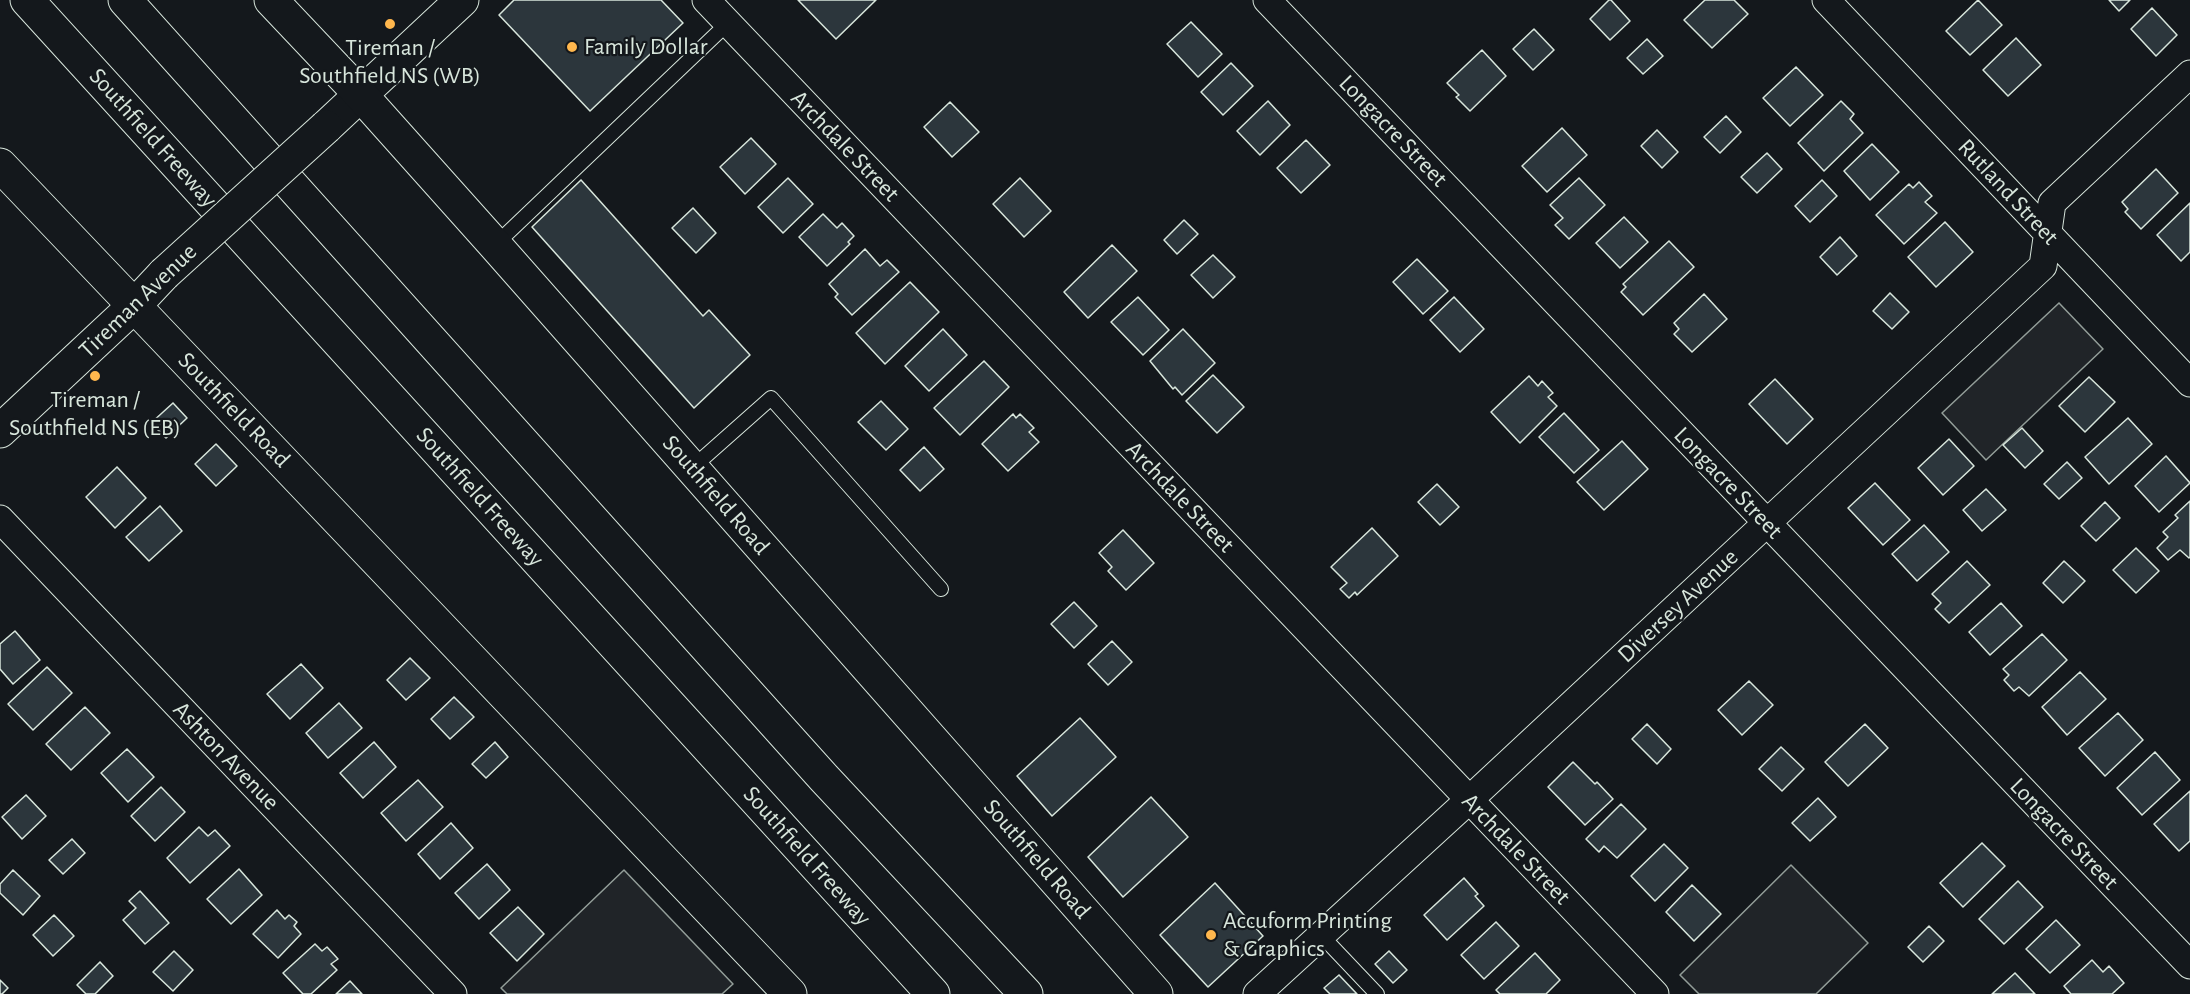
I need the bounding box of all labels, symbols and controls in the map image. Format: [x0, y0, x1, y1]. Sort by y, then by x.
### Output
marker: Tireman / Southfield NS (WB) [383, 17, 397, 31]
place label: Family Dollar [584, 33, 707, 61]
place label: Tireman / Southfield NS (WB) [299, 34, 481, 90]
marker: Family Dollar [565, 40, 579, 54]
street label: Southfield Freeway [83, 62, 223, 214]
street label: Longacre Street [1333, 69, 1453, 193]
street label: Archdale Street [785, 84, 905, 208]
street label: Rutland Street [1952, 133, 2064, 251]
street label: Tireman Avenue [73, 238, 203, 364]
street label: Southfield Road [172, 346, 296, 474]
marker: Tireman / Southfield NS (EB) [88, 369, 102, 383]
place label: Tireman / Southfield NS (EB) [9, 386, 181, 442]
street label: Southfield Freeway [410, 421, 550, 573]
street label: Longacre Street [1668, 421, 1788, 545]
street label: Southfield Road [656, 429, 776, 561]
street label: Archdale Street [1120, 435, 1240, 559]
street label: Diversey Avenue [1612, 543, 1744, 669]
street label: Ashton Avenue [167, 695, 285, 817]
street label: Longacre Street [2004, 772, 2124, 896]
street label: Southfield Freeway [737, 780, 877, 932]
street label: Archdale Street [1456, 787, 1576, 911]
street label: Southfield Road [977, 793, 1097, 925]
place label: Accuform Printing & Graphics [1223, 907, 1392, 963]
marker: Accuform Printing & Graphics [1204, 928, 1218, 942]

